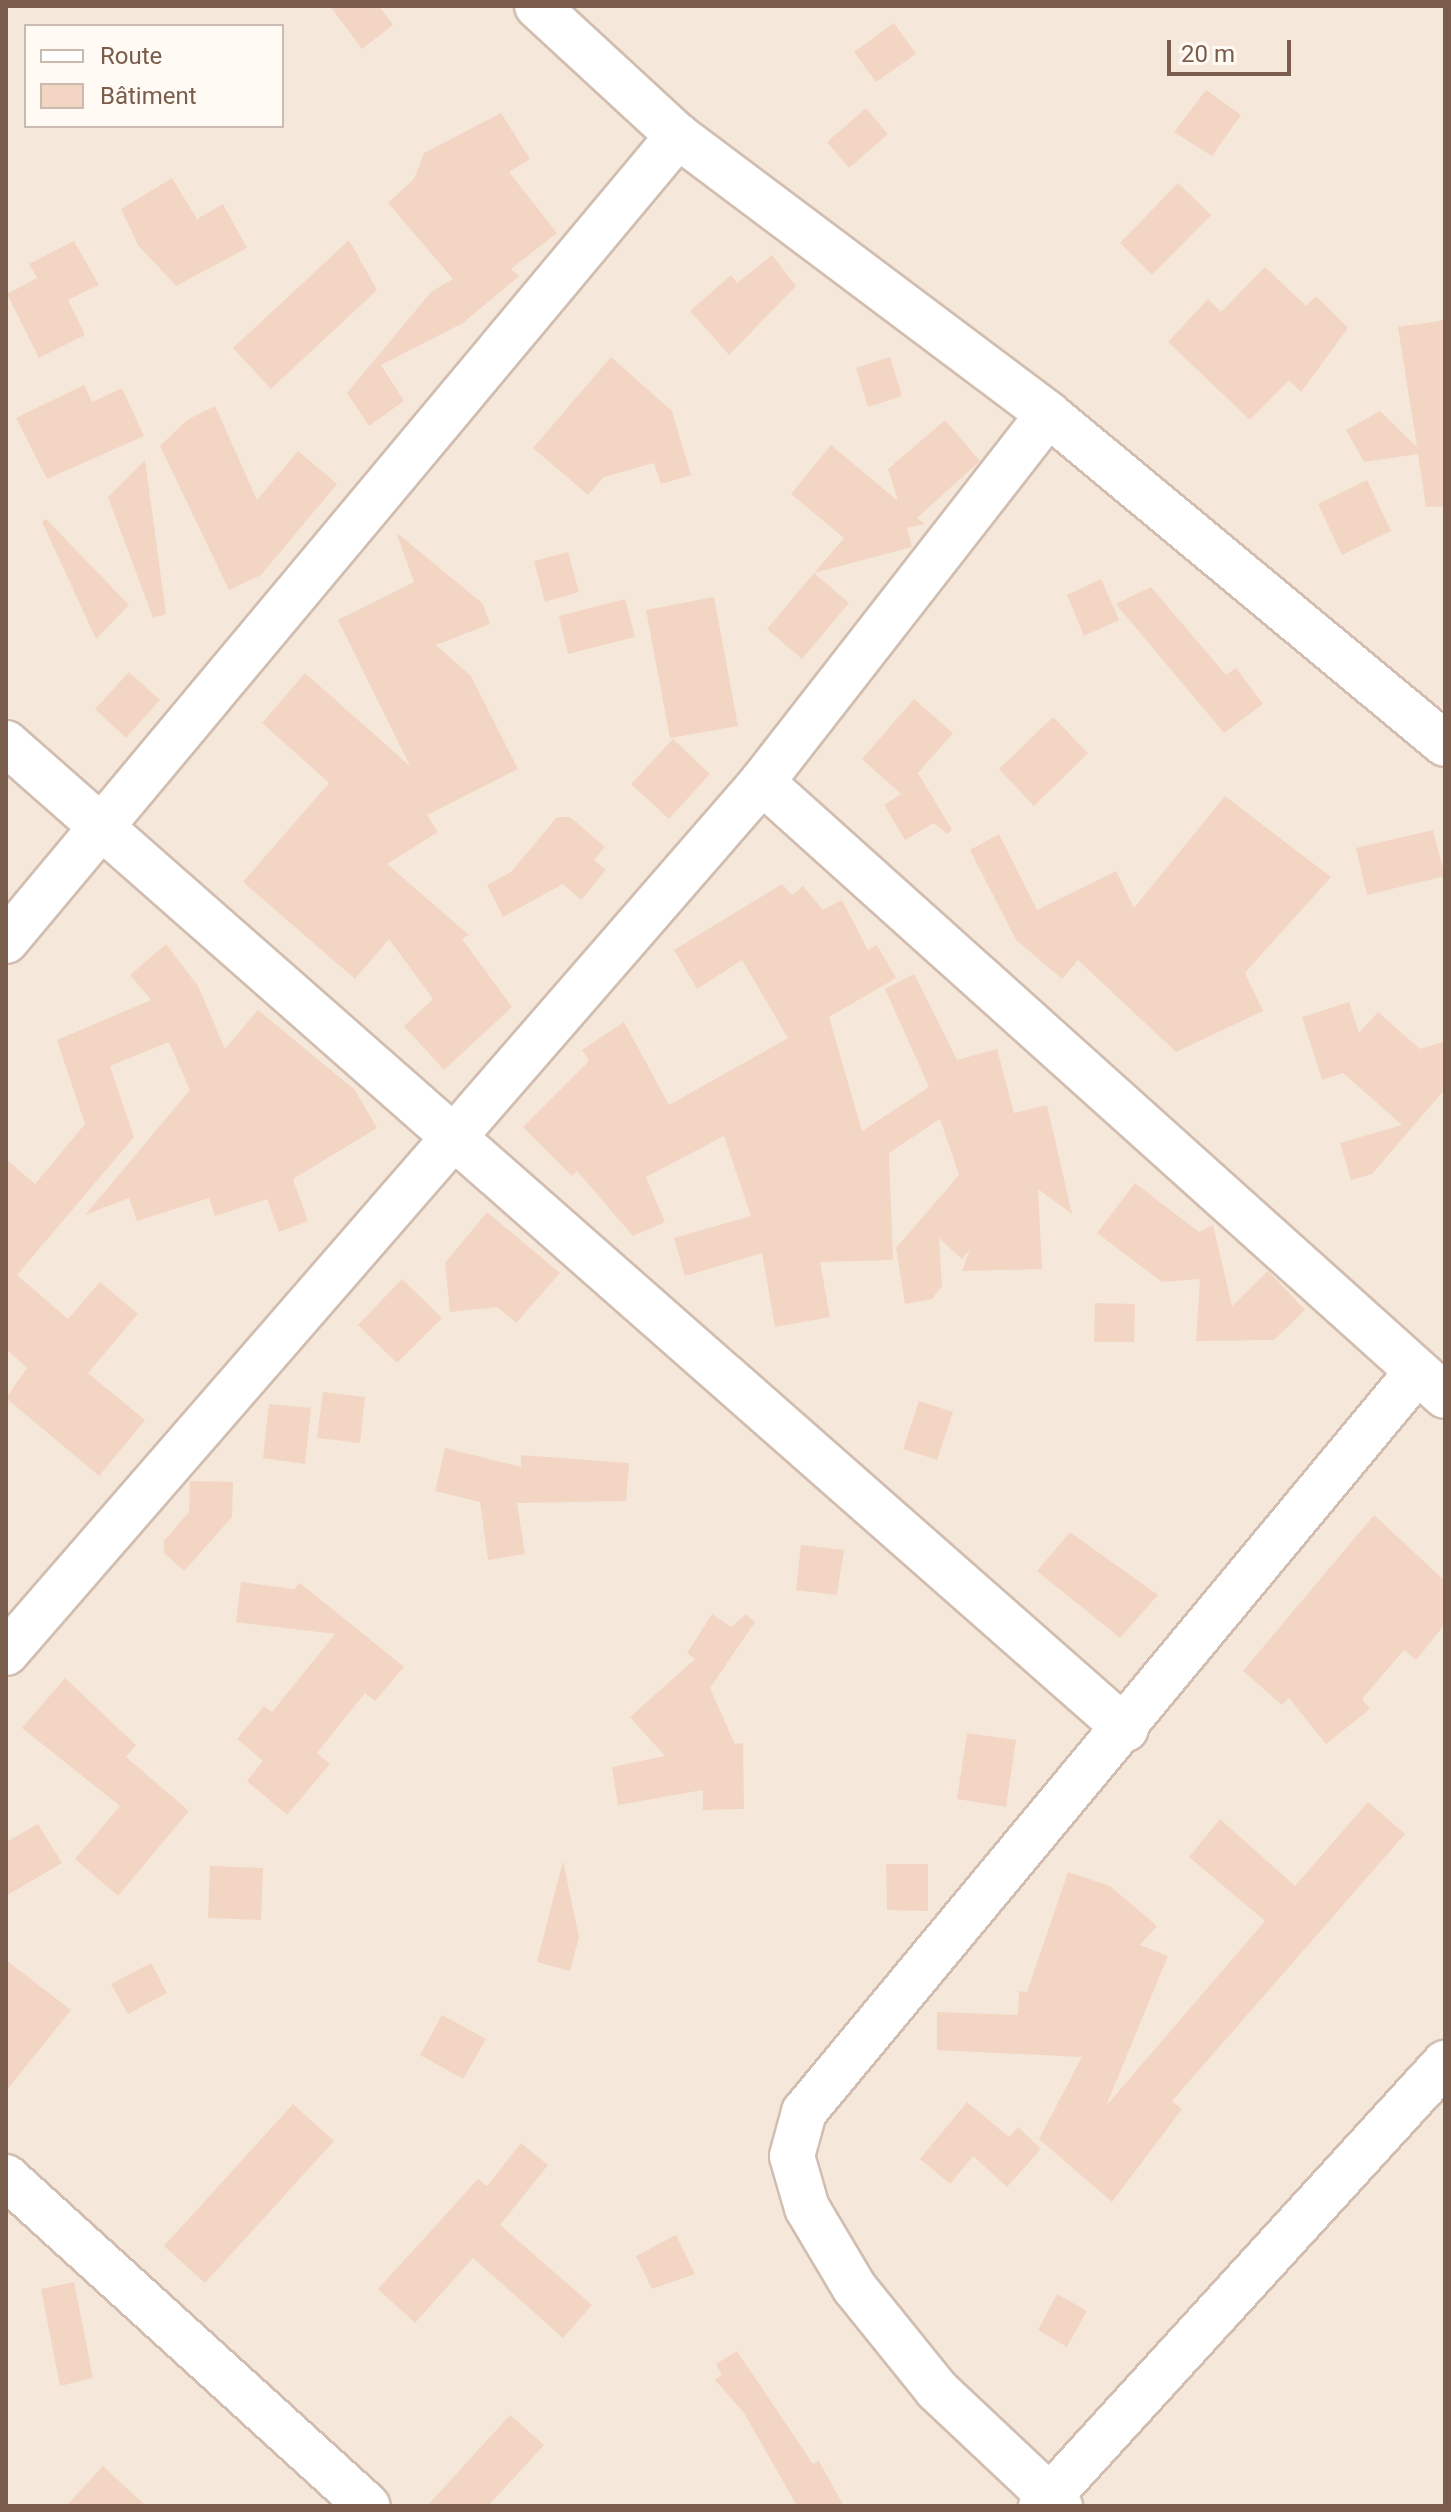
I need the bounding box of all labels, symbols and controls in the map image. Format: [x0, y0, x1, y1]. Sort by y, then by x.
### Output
legend [24, 24, 284, 128]
scale bar [1171, 24, 1295, 74]
text: 20 m [1181, 40, 1235, 68]
text: Route [100, 42, 162, 70]
text: Bâtiment [100, 82, 197, 110]

